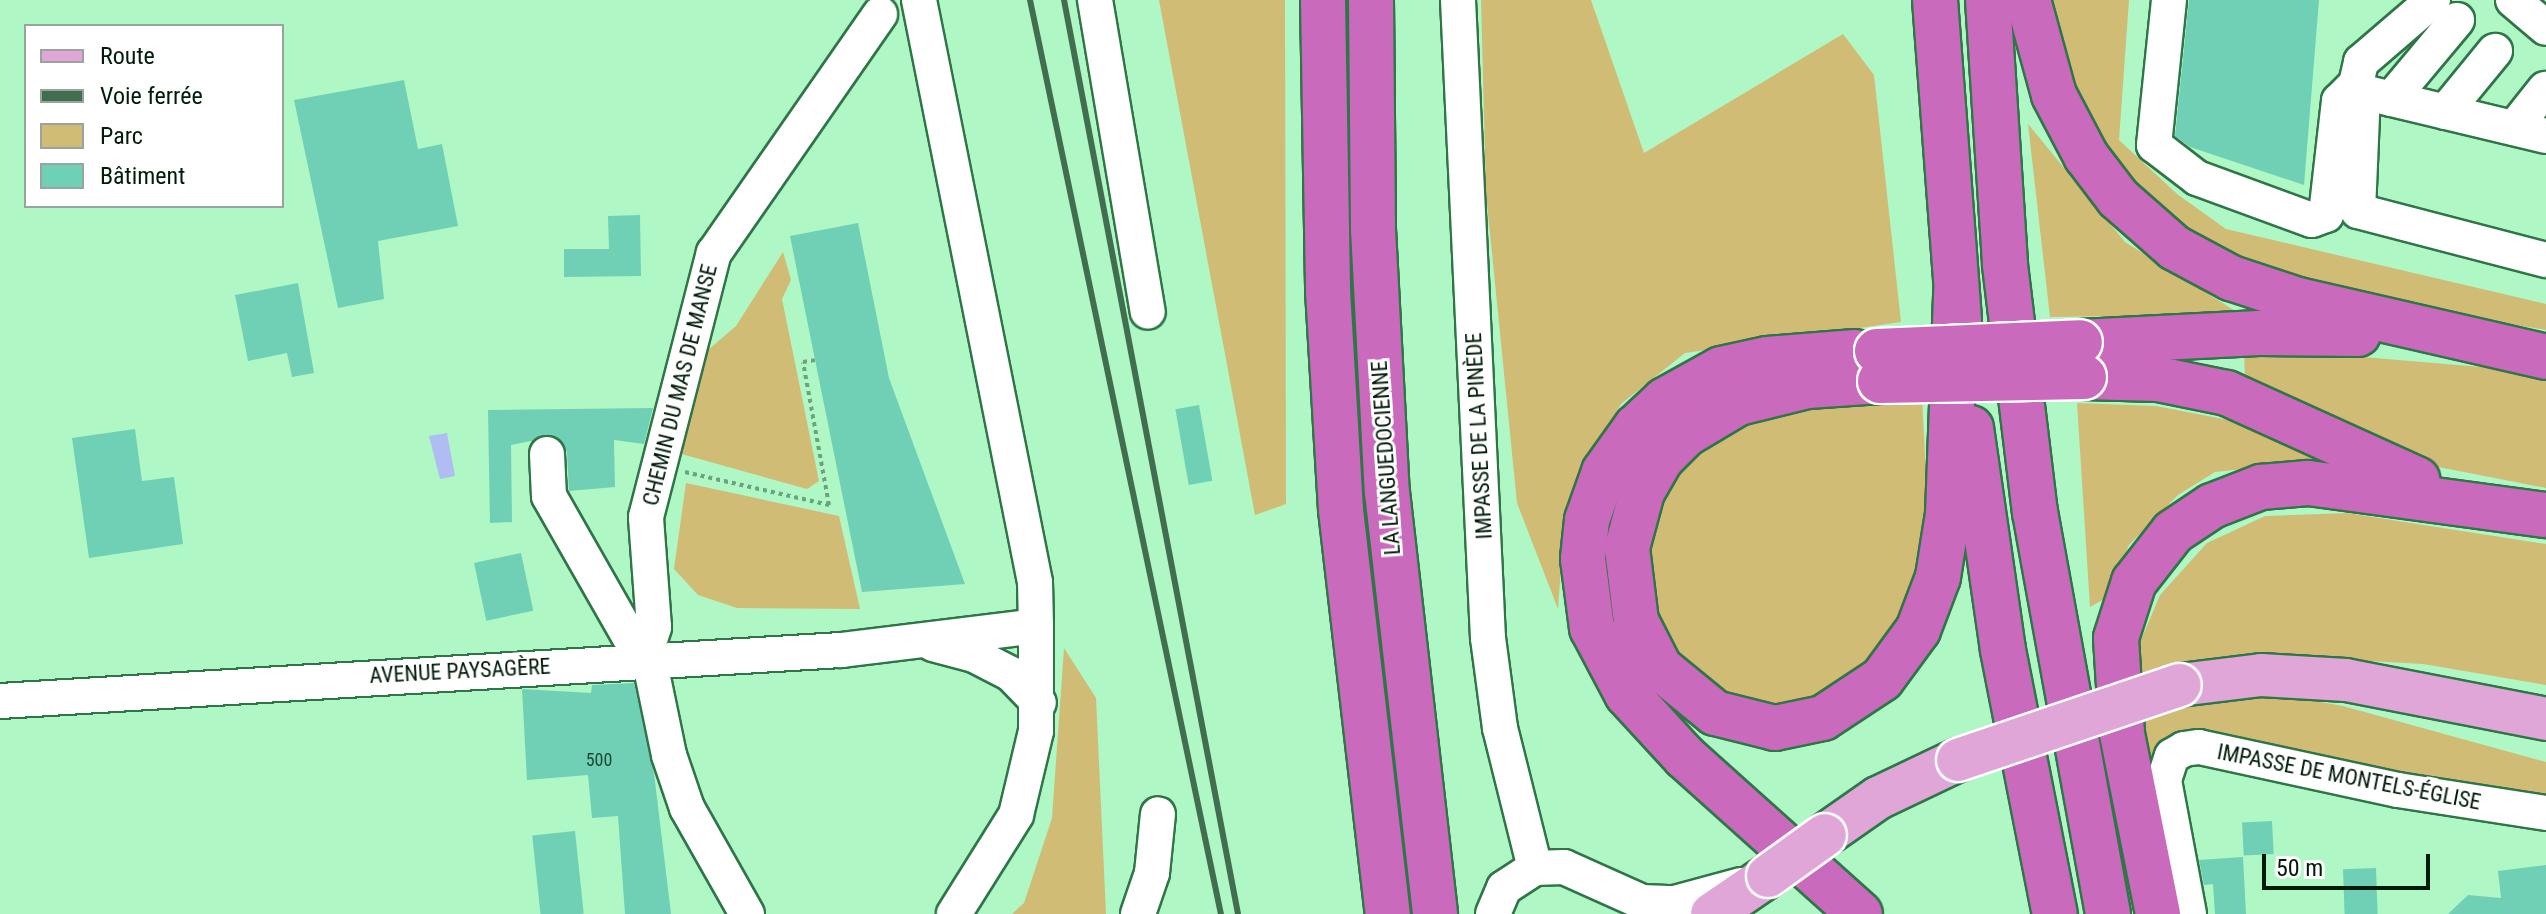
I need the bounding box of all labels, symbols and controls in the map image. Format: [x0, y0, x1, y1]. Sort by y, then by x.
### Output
legend [24, 24, 284, 208]
text: Route [100, 42, 155, 70]
text: Voie ferrée [100, 82, 203, 110]
text: Parc [100, 122, 143, 150]
text: Bâtiment [100, 162, 185, 190]
street label: CHEMIN DU MAS DE MANSE [637, 262, 723, 508]
street label: IMPASSE DE LA PINÈDE [1460, 332, 1498, 540]
street label: LA LANGUEDOCIENNE [1366, 360, 1406, 556]
street label: AVENUE PAYSAGÈRE [369, 653, 551, 689]
street label: IMPASSE DE MONTELS-ÉGLISE [2215, 738, 2483, 816]
house number: 500 [586, 749, 612, 771]
scale bar [2266, 838, 2434, 888]
text: 50 m [2276, 854, 2323, 882]

